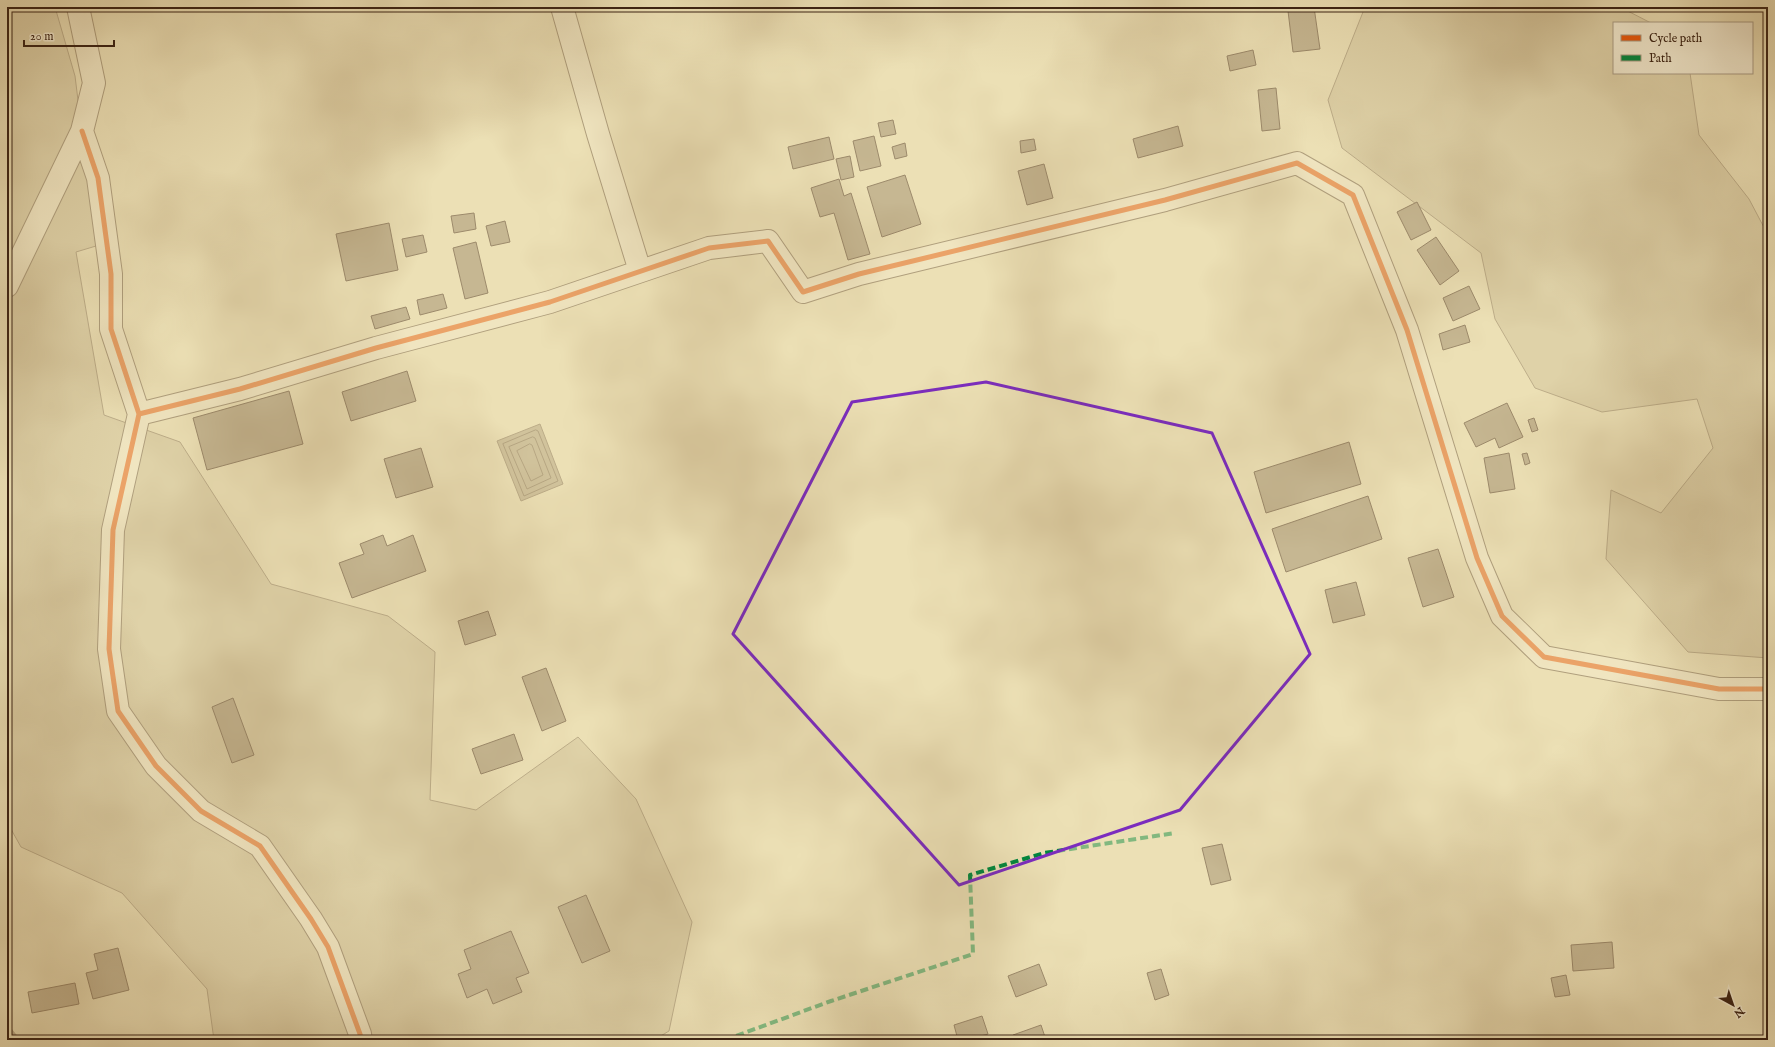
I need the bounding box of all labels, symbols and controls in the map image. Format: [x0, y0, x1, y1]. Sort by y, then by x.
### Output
scale bar [24, 22, 114, 48]
legend [1613, 22, 1753, 74]
text: 20 m [30, 29, 53, 44]
text: Cycle path [1649, 31, 1703, 47]
text: Path [1649, 51, 1672, 66]
north arrow [1713, 985, 1753, 1025]
text: N [1730, 1003, 1748, 1021]

